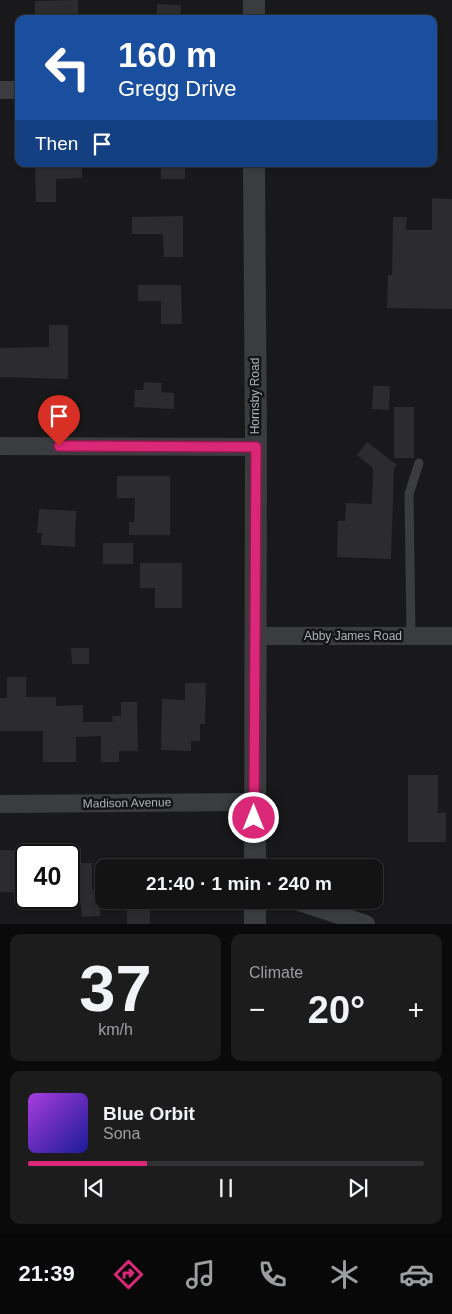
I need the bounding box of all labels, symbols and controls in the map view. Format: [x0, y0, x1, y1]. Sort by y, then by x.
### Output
icon: left [35, 35, 100, 100]
text: 160 m [118, 35, 217, 74]
text: Gregg Drive [118, 76, 237, 101]
icon: arrive [88, 130, 116, 158]
text: Then [35, 133, 78, 154]
street label: Hornsby Road [248, 358, 262, 434]
pin [38, 395, 80, 446]
icon: arrive [45, 402, 73, 430]
street label: Abby James Road [304, 629, 402, 643]
position arrow [227, 791, 279, 843]
street label: Madison Avenue [83, 795, 172, 811]
speed limit sign: 40 [15, 844, 80, 909]
text: 21:40 · 1 min · 240 m [146, 873, 332, 894]
text: 37 [79, 952, 152, 1025]
text: Climate [249, 964, 303, 981]
text: 20° [308, 989, 365, 1031]
text: − [249, 994, 265, 1025]
text: + [408, 994, 424, 1025]
text: km/h [98, 1021, 133, 1038]
text: Blue Orbit [103, 1103, 195, 1124]
text: Sona [103, 1125, 140, 1142]
icon: previous [80, 1174, 108, 1202]
icon: pause [212, 1174, 240, 1202]
icon: next [344, 1174, 372, 1202]
icon: directions [111, 1257, 146, 1292]
icon: music [183, 1257, 218, 1292]
icon: phone [255, 1257, 290, 1292]
icon: climate [327, 1257, 362, 1292]
icon: car [399, 1257, 434, 1292]
text: 21:39 [18, 1261, 75, 1286]

